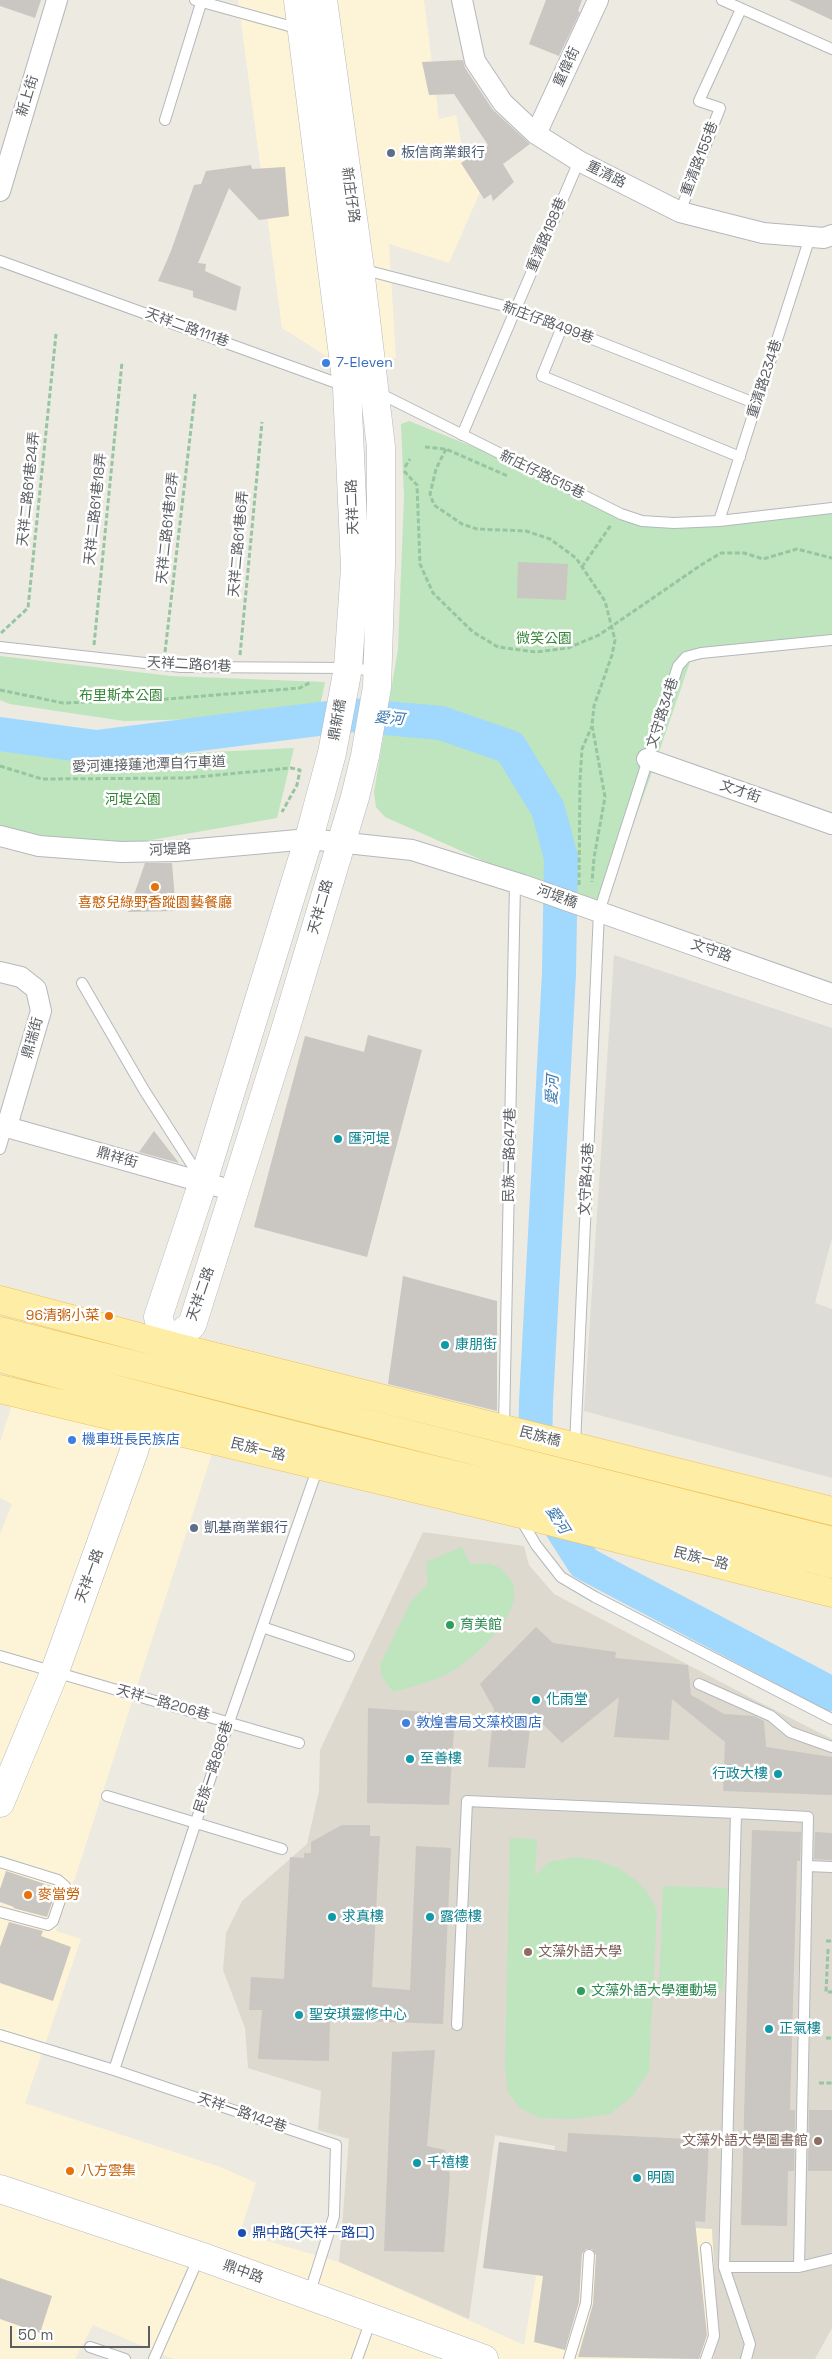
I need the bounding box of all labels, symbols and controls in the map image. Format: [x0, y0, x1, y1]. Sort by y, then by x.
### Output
street label: 重偉街 [551, 44, 583, 90]
street label: 新上街 [14, 73, 42, 119]
street label: 重清路155巷 [678, 119, 722, 199]
place label: 板信商業銀行 [401, 145, 485, 161]
marker: 板信商業銀行 [385, 147, 397, 159]
street label: 重清路 [583, 158, 629, 192]
street label: 新庄仔路 [338, 166, 362, 224]
street label: 重清路188巷 [524, 195, 570, 275]
street label: 新庄仔路499巷 [500, 299, 596, 347]
street label: 天祥二路111巷 [143, 305, 231, 351]
street label: 重清路234巷 [744, 338, 786, 420]
place label: 7-Eleven [336, 355, 393, 371]
marker: 7-Eleven [320, 357, 332, 369]
street label: 天祥二路61巷24弄 [15, 431, 43, 547]
street label: 新庄仔路515巷 [497, 447, 587, 503]
street label: 天祥二路61巷18弄 [82, 452, 110, 566]
street label: 天祥二路61巷12弄 [154, 471, 182, 585]
street label: 天祥二路 [344, 479, 362, 535]
street label: 天祥二路61巷6弄 [226, 490, 252, 598]
park label: 微笑公園 [516, 631, 572, 647]
street label: 天祥二路61巷 [146, 654, 232, 676]
street label: 文守路34巷 [644, 676, 682, 750]
park label: 布里斯本公園 [79, 688, 163, 704]
street label: 鼎新橋 [326, 698, 350, 742]
water label: 愛河 [373, 709, 405, 729]
street label: 愛河連接蓮池潭自行車道 [72, 754, 226, 776]
street label: 文才街 [717, 777, 763, 807]
park label: 河堤公園 [105, 792, 161, 808]
street label: 河堤路 [149, 841, 191, 859]
street label: 天祥二路 [305, 878, 337, 936]
marker: 喜憨兒綠野香蹤園藝餐廳 [149, 881, 161, 893]
street label: 河堤橋 [534, 882, 580, 912]
place label: 喜憨兒綠野香蹤園藝餐廳 [78, 895, 232, 911]
street label: 文守路 [688, 936, 734, 966]
street label: 鼎瑞街 [19, 1015, 47, 1061]
water label: 愛河 [543, 1075, 563, 1105]
street label: 民族一路647巷 [501, 1107, 519, 1203]
place label: 匯河堤 [348, 1131, 390, 1147]
marker: 匯河堤 [332, 1133, 344, 1145]
street label: 文守路43巷 [577, 1142, 597, 1216]
street label: 鼎祥街 [94, 1144, 140, 1172]
street label: 天祥二路 [184, 1265, 218, 1323]
place label: 96清粥小菜 [26, 1308, 99, 1324]
marker: 96清粥小菜 [103, 1310, 115, 1322]
place label: 康朋街 [455, 1337, 497, 1353]
marker: 康朋街 [439, 1339, 451, 1351]
street label: 民族橋 [518, 1424, 562, 1450]
place label: 機車班長民族店 [82, 1432, 180, 1448]
marker: 機車班長民族店 [66, 1434, 78, 1446]
street label: 民族一路 [229, 1435, 287, 1465]
water label: 愛河 [541, 1503, 573, 1537]
place label: 凱基商業銀行 [204, 1520, 288, 1536]
marker: 凱基商業銀行 [188, 1522, 200, 1534]
street label: 民族一路 [672, 1544, 730, 1574]
street label: 天祥一路 [73, 1547, 107, 1605]
place label: 育美館 [460, 1617, 502, 1633]
marker: 育美館 [444, 1619, 456, 1631]
street label: 天祥一路206巷 [115, 1682, 211, 1724]
place label: 化雨堂 [546, 1692, 588, 1708]
marker: 化雨堂 [530, 1694, 542, 1706]
place label: 敦煌書局文藻校園店 [416, 1715, 542, 1731]
marker: 敦煌書局文藻校園店 [400, 1717, 412, 1729]
street label: 民族一路886巷 [191, 1719, 237, 1815]
place label: 至善樓 [420, 1751, 462, 1767]
marker: 至善樓 [404, 1753, 416, 1765]
place label: 行政大樓 [712, 1766, 768, 1782]
marker: 行政大樓 [772, 1768, 784, 1780]
place label: 麥當勞 [38, 1887, 80, 1903]
marker: 麥當勞 [22, 1889, 34, 1901]
place label: 求真樓 [342, 1909, 384, 1925]
place label: 露德樓 [440, 1909, 482, 1925]
marker: 求真樓 [326, 1911, 338, 1923]
marker: 露德樓 [424, 1911, 436, 1923]
place label: 文藻外語大學 [538, 1944, 622, 1960]
marker: 文藻外語大學 [522, 1946, 534, 1958]
place label: 文藻外語大學運動場 [591, 1983, 717, 1999]
marker: 文藻外語大學運動場 [575, 1985, 587, 1997]
place label: 聖安琪靈修中心 [309, 2007, 407, 2023]
marker: 聖安琪靈修中心 [293, 2009, 305, 2021]
place label: 正氣樓 [779, 2021, 821, 2037]
marker: 正氣樓 [763, 2023, 775, 2035]
street label: 天祥一路142巷 [195, 2090, 289, 2136]
place label: 文藻外語大學圖書館 [682, 2133, 808, 2149]
marker: 文藻外語大學圖書館 [812, 2135, 824, 2147]
place label: 千禧樓 [427, 2155, 469, 2171]
marker: 千禧樓 [411, 2157, 423, 2169]
place label: 八方雲集 [80, 2163, 136, 2179]
marker: 八方雲集 [64, 2165, 76, 2177]
place label: 明園 [647, 2170, 675, 2186]
marker: 明園 [631, 2172, 643, 2184]
place label: 鼎中路(天祥一路口) [252, 2225, 375, 2241]
marker: 鼎中路(天祥一路口) [236, 2227, 248, 2239]
street label: 鼎中路 [220, 2257, 266, 2287]
scale bar [12, 2316, 152, 2348]
text: 50 m [18, 2325, 53, 2344]

